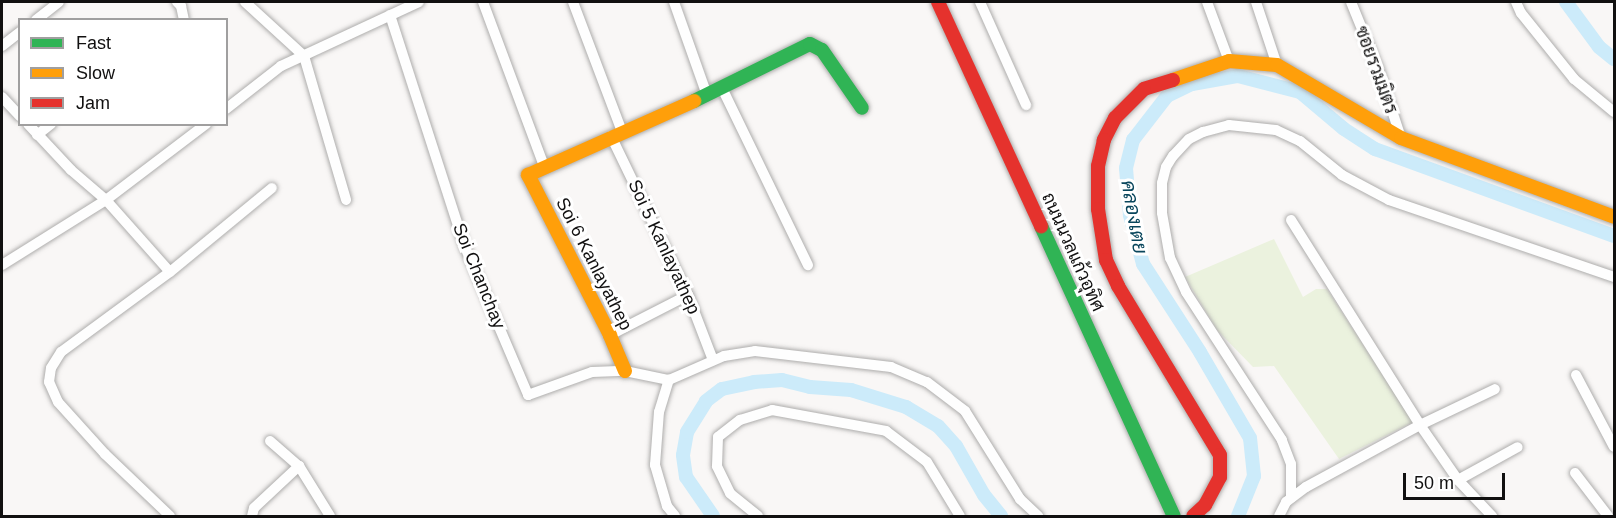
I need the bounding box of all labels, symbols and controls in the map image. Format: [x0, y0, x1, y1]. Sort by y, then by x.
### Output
legend [18, 18, 228, 126]
street label: ซอยรวมมิตร [1350, 23, 1402, 117]
text: Fast [76, 33, 111, 53]
text: Slow [76, 63, 115, 83]
text: Jam [76, 93, 110, 113]
street label: Soi 5 Kanlayathep [623, 176, 705, 318]
water label: คลองเตย [1116, 178, 1152, 256]
street label: ถนนนวลแก้วอุทิศ [1037, 189, 1109, 315]
street label: Soi 6 Kanlayathep [551, 194, 637, 334]
street label: Soi Chanchay [448, 220, 510, 332]
scale bar [1406, 461, 1508, 499]
text: 50 m [1414, 473, 1454, 493]

